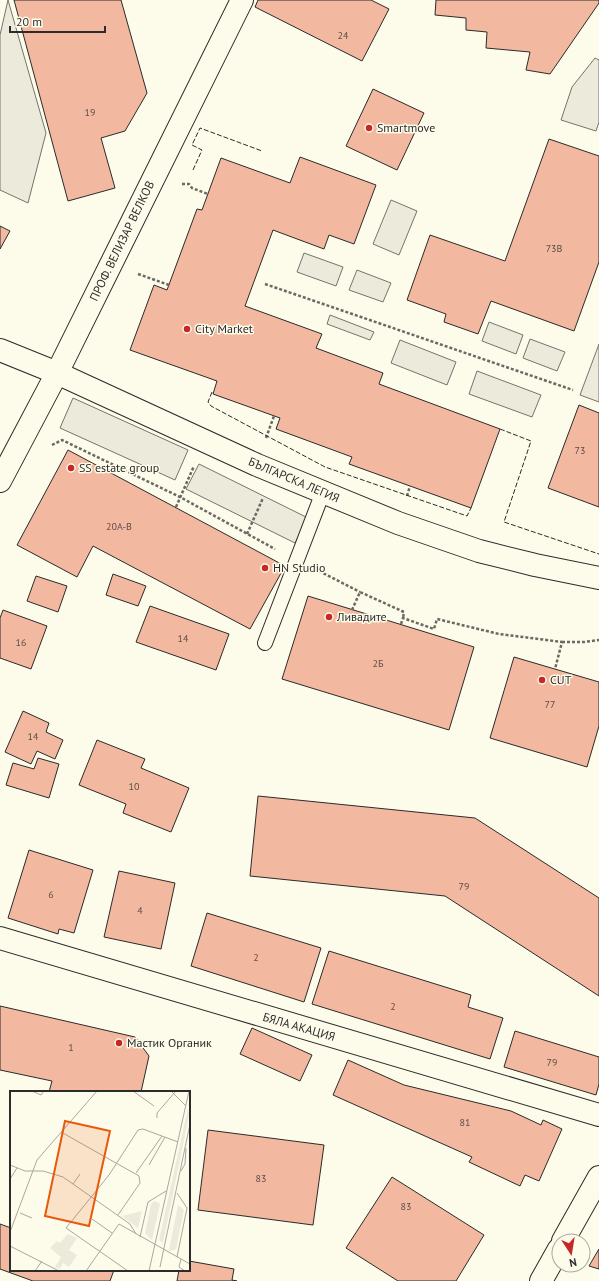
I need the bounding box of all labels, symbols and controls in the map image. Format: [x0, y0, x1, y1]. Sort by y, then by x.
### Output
scale bar [10, 8, 105, 34]
text: 20 m [16, 14, 42, 29]
house number: 24 [338, 29, 349, 42]
house number: 19 [85, 106, 95, 119]
place label: Smartmove [377, 120, 435, 135]
marker: Smartmove [364, 123, 374, 133]
street label: ПРОФ. ВЕЛИЗАР ВЕЛКОВ [86, 178, 157, 303]
house number: 73В [546, 242, 563, 255]
place label: City Market [195, 321, 253, 336]
marker: City Market [182, 324, 192, 334]
house number: 73 [575, 444, 585, 457]
street label: БЪЛГАРСКА ЛЕГИЯ [246, 454, 342, 506]
place label: SS estate group [79, 460, 159, 475]
marker: SS estate group [66, 463, 76, 473]
house number: 20А-В [106, 520, 132, 533]
place label: HN Studio [273, 560, 325, 575]
marker: HN Studio [260, 563, 270, 573]
place label: Ливадите [336, 609, 387, 624]
marker: Ливадите [324, 612, 334, 622]
house number: 14 [178, 632, 189, 645]
house number: 16 [16, 636, 26, 649]
house number: 2Б [373, 657, 384, 670]
place label: CUT [550, 672, 572, 687]
marker: CUT [537, 675, 547, 685]
house number: 77 [545, 698, 555, 711]
house number: 14 [28, 730, 39, 743]
house number: 10 [129, 780, 140, 793]
house number: 79 [459, 880, 469, 893]
house number: 6 [48, 888, 54, 901]
house number: 4 [137, 904, 143, 917]
house number: 2 [253, 951, 259, 964]
house number: 2 [390, 1000, 396, 1013]
street label: БЯЛА АКАЦИЯ [261, 1009, 337, 1044]
place label: Мастик Органик [127, 1035, 212, 1050]
marker: Мастик Органик [114, 1038, 124, 1048]
house number: 1 [68, 1041, 74, 1054]
house number: 79 [547, 1056, 557, 1069]
inset map [10, 1091, 190, 1271]
house number: 81 [460, 1116, 470, 1129]
house number: 83 [256, 1172, 266, 1185]
house number: 83 [401, 1200, 411, 1213]
north arrow [551, 1233, 591, 1273]
text: N [568, 1255, 578, 1270]

